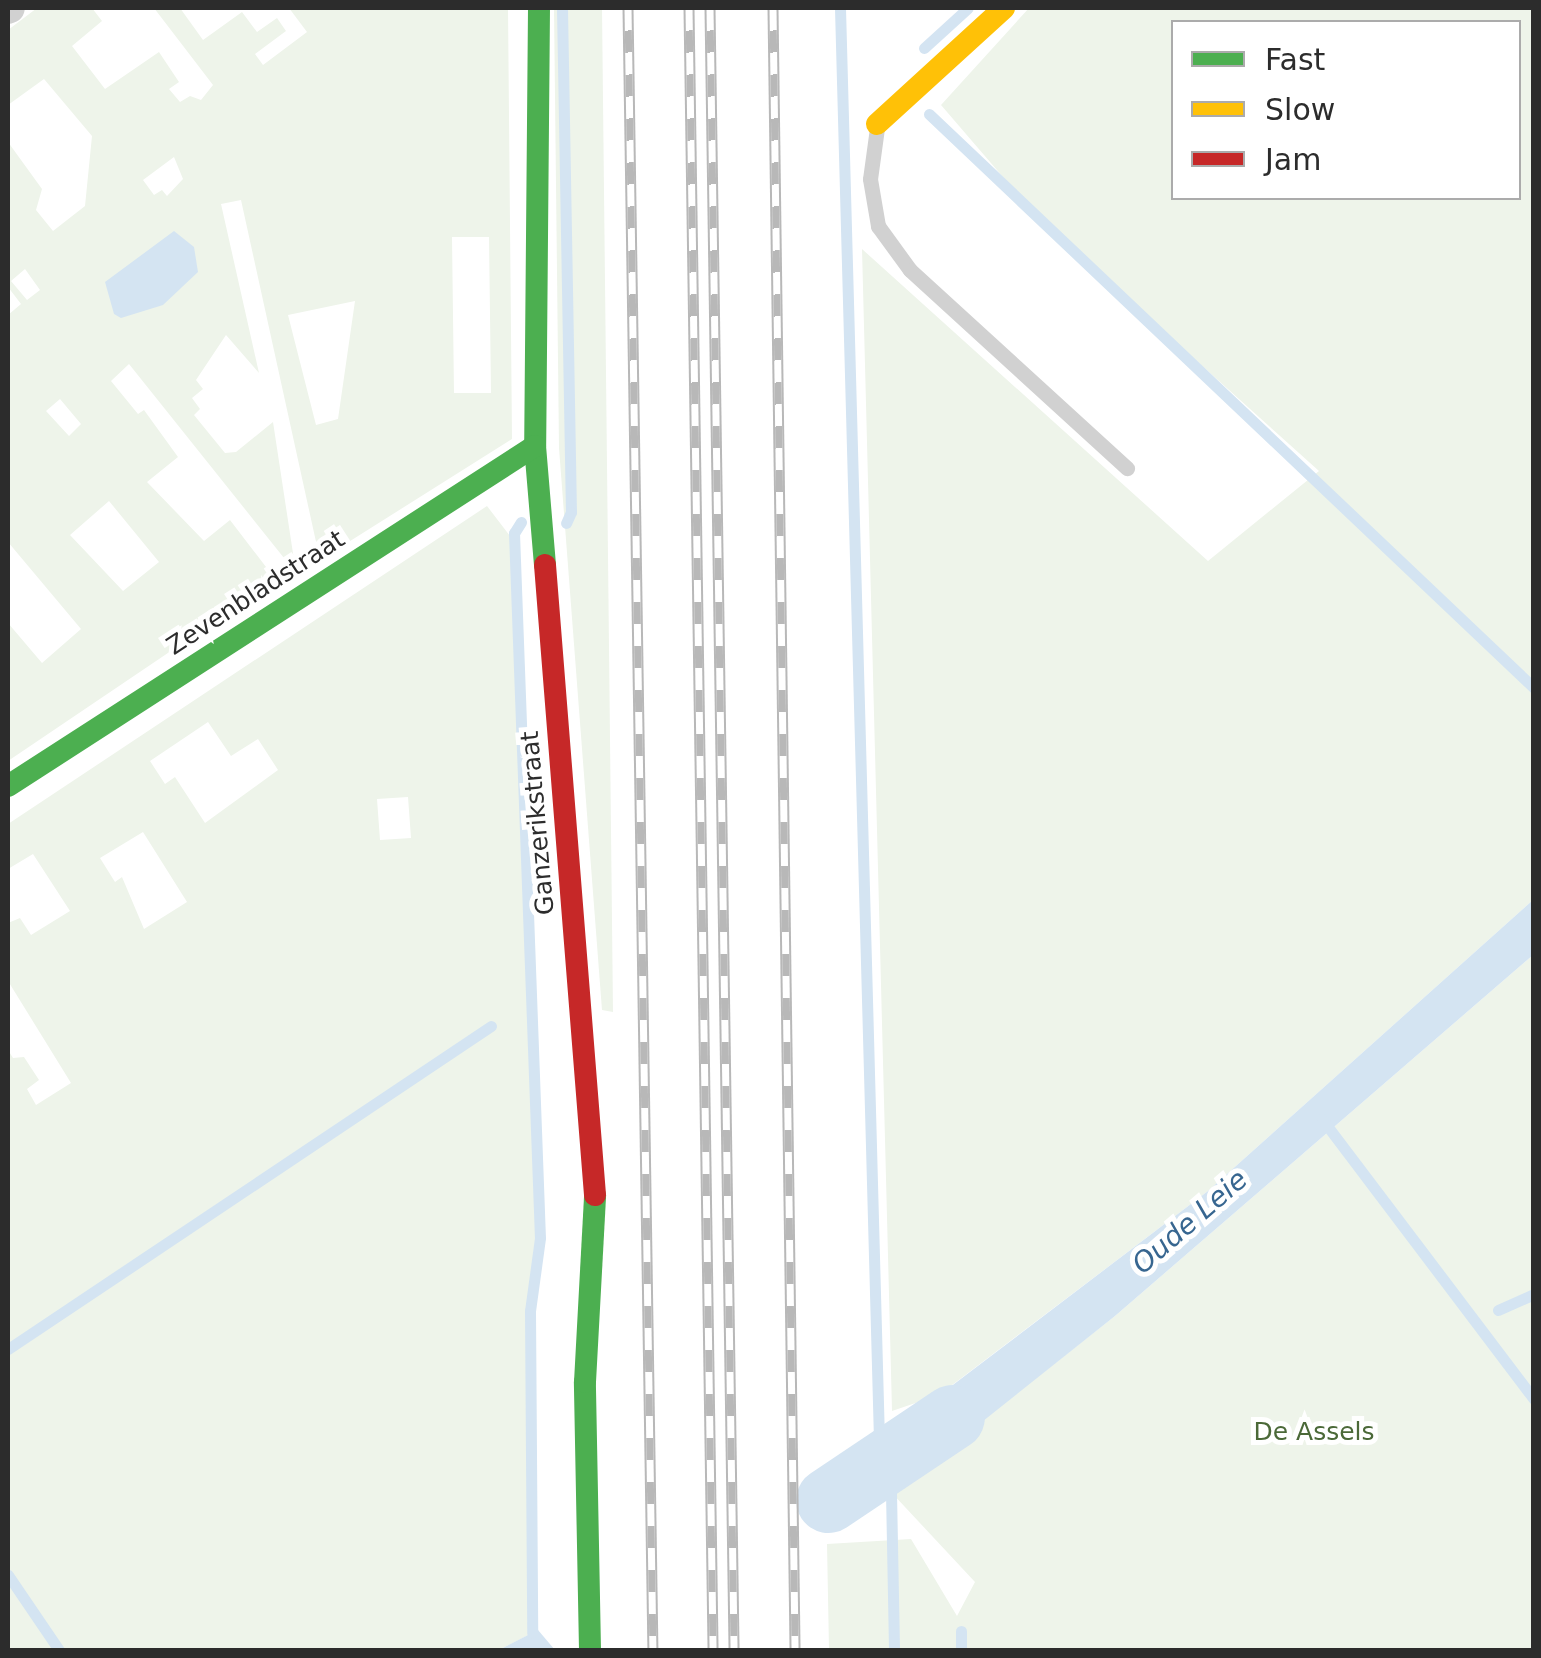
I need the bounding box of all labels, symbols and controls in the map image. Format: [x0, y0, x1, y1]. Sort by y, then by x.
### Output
legend [1171, 20, 1521, 200]
text: Fast [1265, 42, 1325, 77]
text: Slow [1265, 92, 1335, 127]
text: Jam [1265, 142, 1321, 177]
street label: Zevenbladstraat [161, 524, 351, 662]
street label: Ganzerikstraat [515, 730, 561, 916]
water label: Oude Leie [1126, 1163, 1254, 1281]
park label: De Assels [1253, 1417, 1375, 1447]

